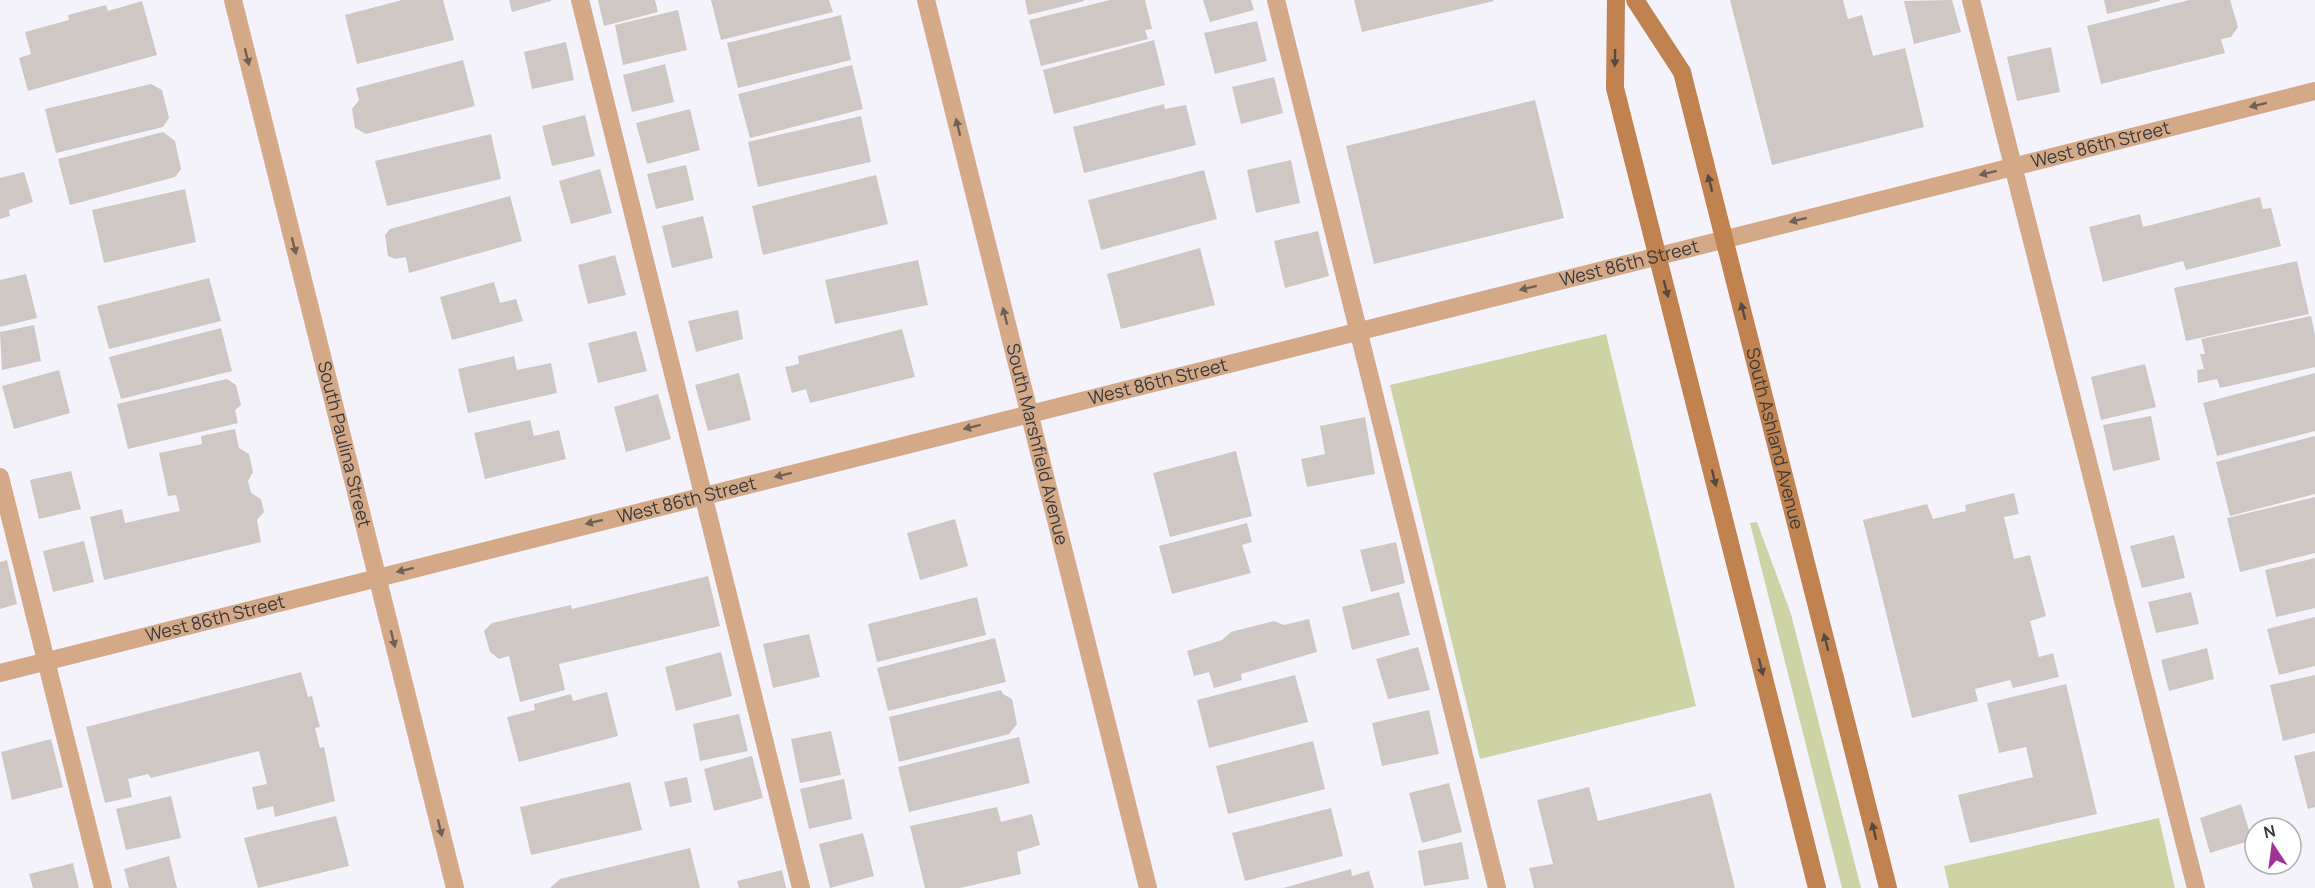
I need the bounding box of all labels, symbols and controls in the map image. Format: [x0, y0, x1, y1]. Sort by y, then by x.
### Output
one-way arrow [243, 48, 253, 66]
one-way arrow [1610, 49, 1620, 68]
one-way arrow [2249, 101, 2267, 110]
street label: West 86th Street [2028, 115, 2172, 173]
one-way arrow [952, 118, 962, 136]
one-way arrow [1978, 168, 1997, 178]
one-way arrow [1704, 173, 1714, 192]
one-way arrow [1789, 216, 1808, 226]
street label: West 86th Street [1557, 233, 1701, 291]
one-way arrow [290, 237, 300, 255]
one-way arrow [1662, 280, 1672, 298]
one-way arrow [1519, 284, 1537, 294]
one-way arrow [1737, 301, 1747, 320]
one-way arrow [1000, 307, 1009, 325]
street label: South Marshfield Avenue [1001, 341, 1075, 547]
street label: South Ashland Avenue [1741, 345, 1810, 532]
street label: West 86th Street [1086, 352, 1230, 410]
street label: South Paulina Street [313, 358, 377, 530]
one-way arrow [963, 423, 981, 433]
one-way arrow [1709, 469, 1719, 487]
street label: West 86th Street [614, 470, 758, 528]
one-way arrow [774, 470, 792, 480]
one-way arrow [585, 518, 603, 528]
one-way arrow [396, 566, 414, 576]
street label: West 86th Street [143, 589, 287, 647]
one-way arrow [388, 630, 398, 648]
one-way arrow [1821, 633, 1831, 651]
one-way arrow [1757, 658, 1767, 677]
north arrow [2243, 816, 2303, 876]
one-way arrow [436, 819, 446, 837]
text: N [2262, 819, 2278, 843]
one-way arrow [1868, 822, 1878, 840]

